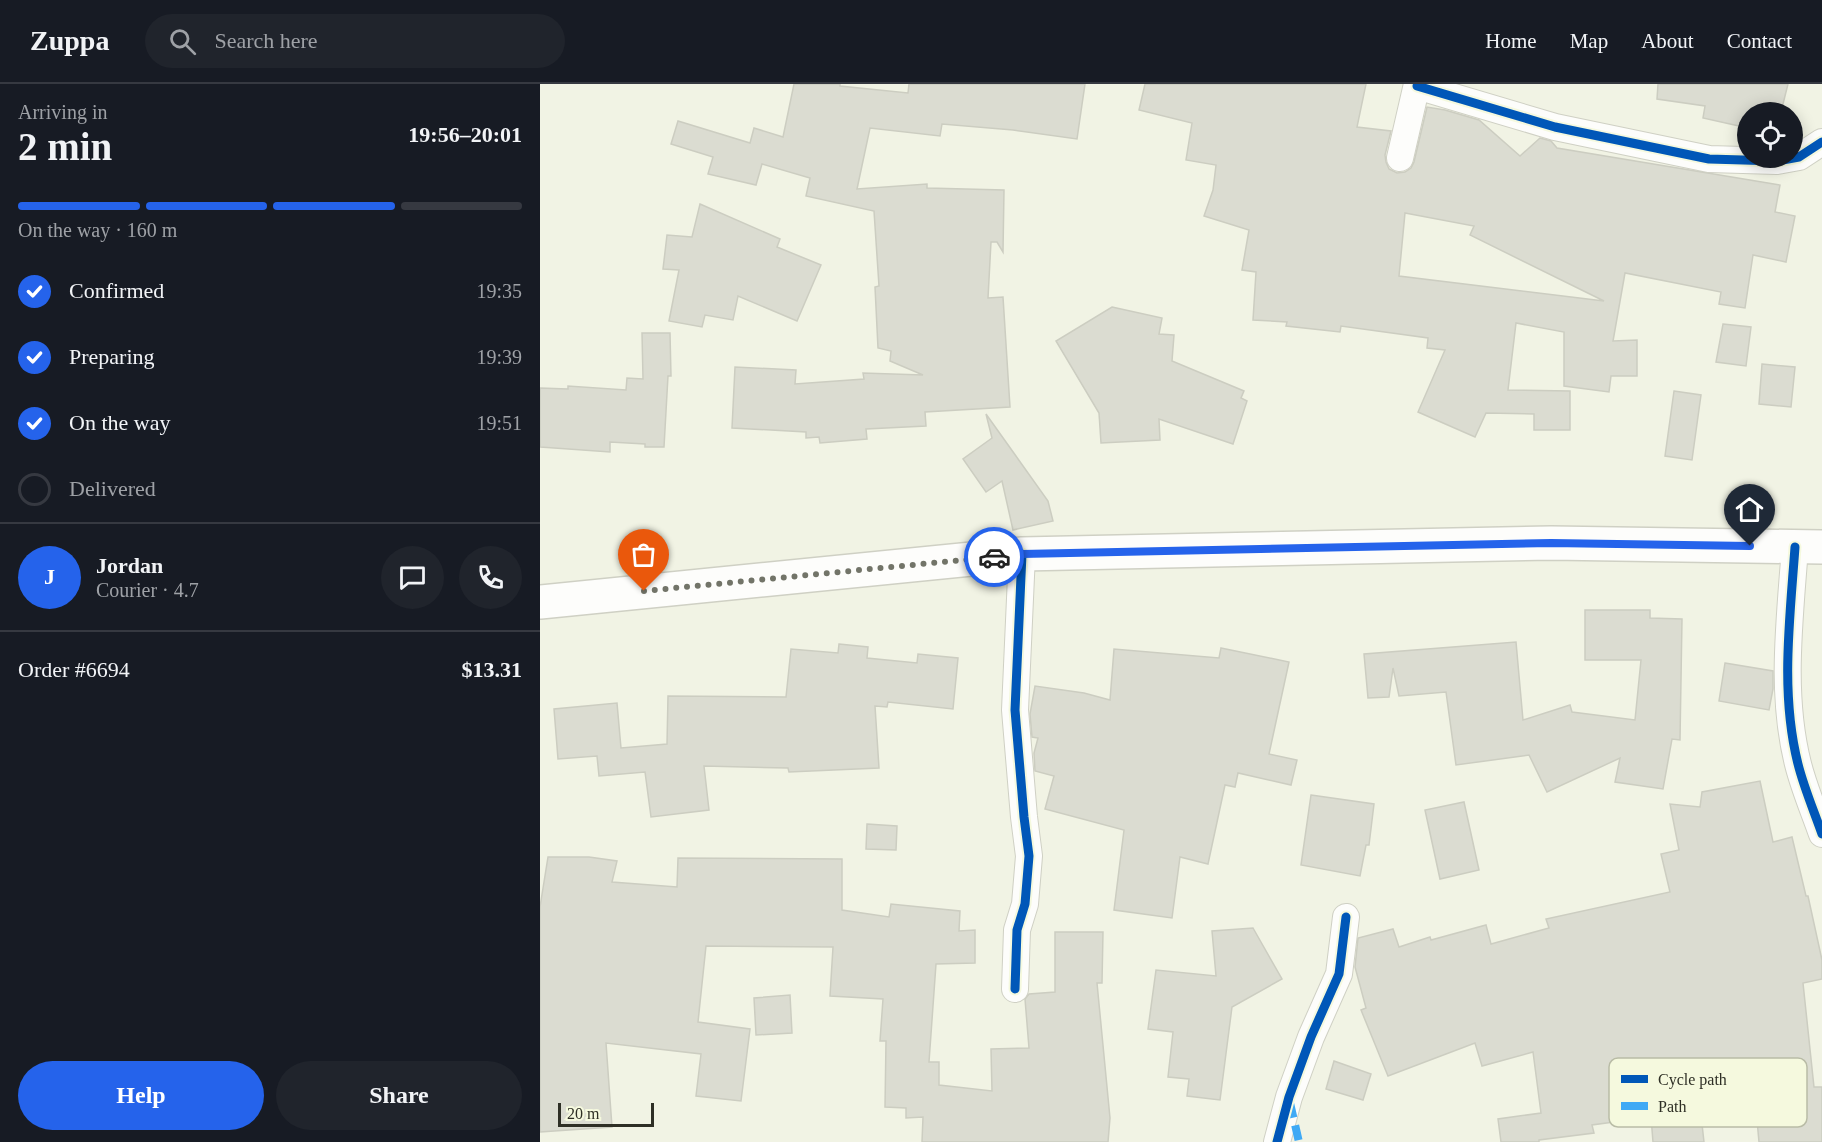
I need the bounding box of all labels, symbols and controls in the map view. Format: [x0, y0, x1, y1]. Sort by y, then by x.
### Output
search box [145, 14, 565, 68]
text: Zuppa [30, 25, 109, 56]
icon: search [166, 25, 199, 58]
text: Search here [214, 28, 318, 53]
text: Home [1485, 29, 1537, 53]
text: Map [1570, 29, 1608, 53]
text: About [1641, 29, 1694, 53]
text: Contact [1727, 29, 1792, 53]
text: Arriving in [18, 101, 107, 123]
map controls [1737, 102, 1803, 168]
button: locate [1737, 102, 1803, 168]
text: 19:56–20:01 [408, 122, 522, 147]
text: 2 min [18, 125, 112, 168]
text: On the way · 160 m [18, 219, 177, 241]
icon: check [18, 275, 51, 308]
text: Confirmed [69, 278, 164, 303]
text: 19:35 [476, 280, 522, 302]
icon: check [18, 341, 51, 374]
text: Preparing [69, 344, 155, 369]
text: 19:39 [476, 346, 522, 368]
icon: check [18, 407, 51, 440]
text: On the way [69, 410, 170, 435]
text: 19:51 [476, 412, 522, 434]
text: Delivered [69, 476, 156, 501]
pin [1724, 484, 1775, 546]
icon: home [1733, 493, 1766, 526]
courier [964, 527, 1024, 587]
pin [618, 529, 669, 591]
icon: bag [627, 538, 660, 571]
icon: car [978, 541, 1011, 574]
button: chat [381, 546, 444, 609]
button: phone [459, 546, 522, 609]
text: Jordan [96, 553, 163, 578]
text: J [44, 564, 55, 589]
text: Courier · 4.7 [96, 579, 199, 601]
text: Order #6694 [18, 657, 130, 682]
text: $13.31 [462, 657, 522, 682]
legend [1609, 1058, 1807, 1127]
button: Help [18, 1061, 264, 1130]
button: Share [276, 1061, 522, 1130]
text: Cycle path [1658, 1071, 1727, 1089]
text: Path [1658, 1098, 1686, 1115]
scale bar [558, 1100, 654, 1128]
text: 20 m [567, 1105, 599, 1122]

